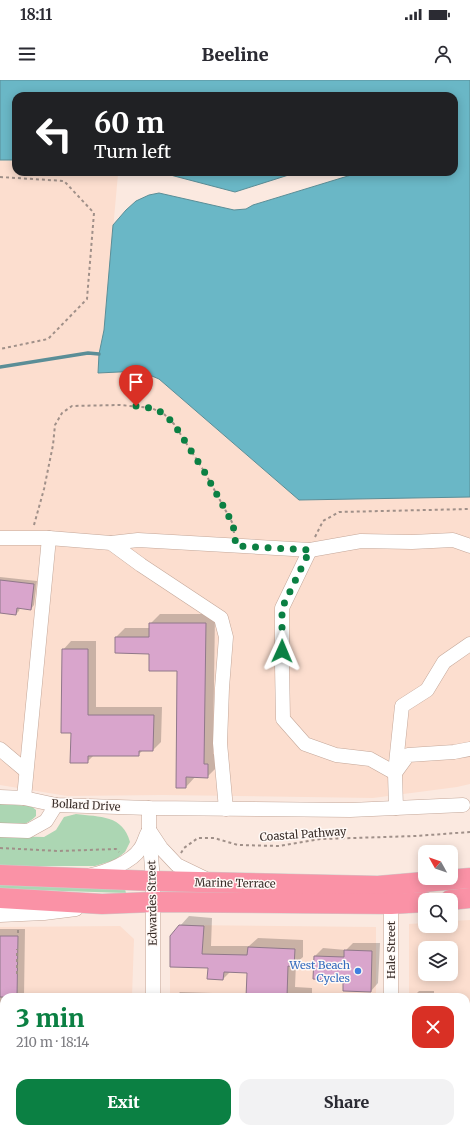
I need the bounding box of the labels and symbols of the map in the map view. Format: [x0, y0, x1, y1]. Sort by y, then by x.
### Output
pin [119, 365, 153, 406]
position arrow [261, 630, 303, 672]
street label: Bollard Drive [51, 796, 121, 814]
street label: Coastal Pathway [259, 824, 347, 844]
north arrow [418, 845, 458, 885]
street label: Edwardes Street [144, 859, 160, 946]
street label: Marine Terrace [194, 875, 276, 891]
street label: Hale Street [384, 920, 398, 979]
place label: West Beach Cycles [288, 958, 351, 985]
marker: West Beach Cycles [353, 966, 363, 976]

